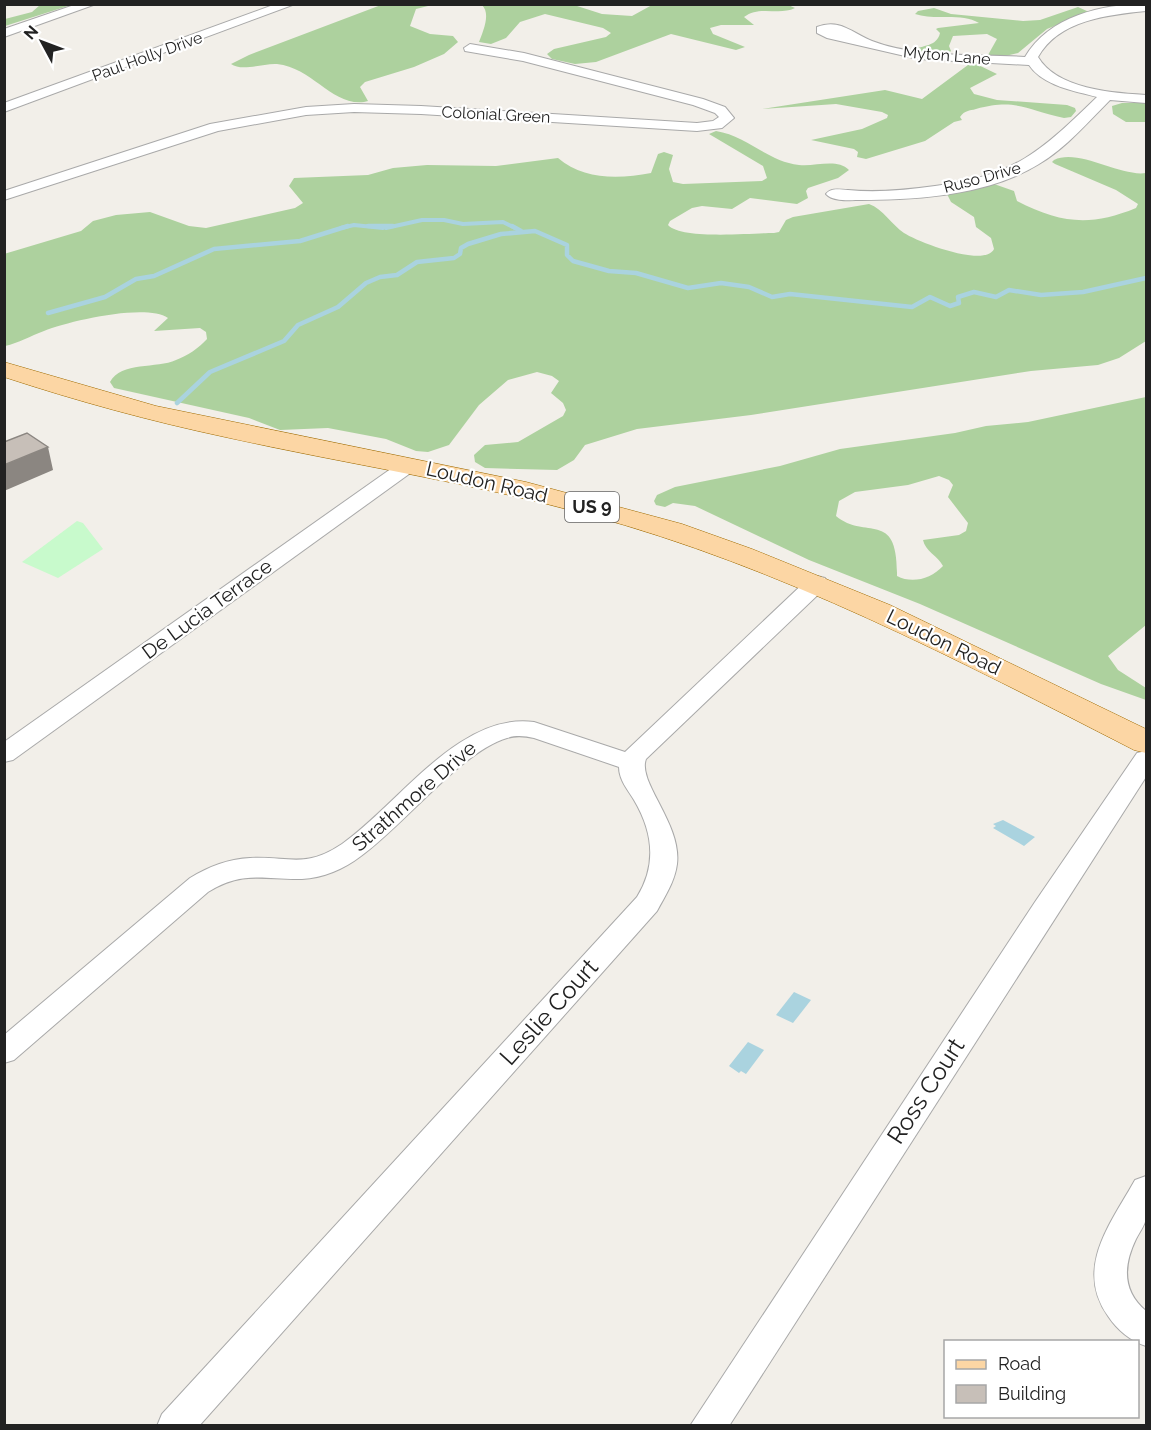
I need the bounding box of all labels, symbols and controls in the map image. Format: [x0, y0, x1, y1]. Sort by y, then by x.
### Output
north arrow [12, 12, 72, 72]
text: N [20, 22, 42, 43]
street label: Paul Holly Drive [89, 28, 205, 85]
street label: Myton Lane [902, 42, 991, 69]
street label: Colonial Green [441, 102, 551, 127]
street label: Ruso Drive [941, 158, 1023, 197]
street label: Loudon Road [424, 456, 550, 508]
road number: US 9 [565, 492, 619, 522]
street label: De Lucia Terrace [137, 554, 277, 664]
street label: Loudon Road [883, 604, 1005, 680]
street label: Strathmore Drive [347, 735, 481, 856]
street label: Leslie Court [493, 953, 604, 1071]
street label: Ross Court [881, 1032, 971, 1149]
legend [944, 1340, 1139, 1418]
text: Road [998, 1353, 1041, 1374]
text: Building [998, 1383, 1066, 1404]

